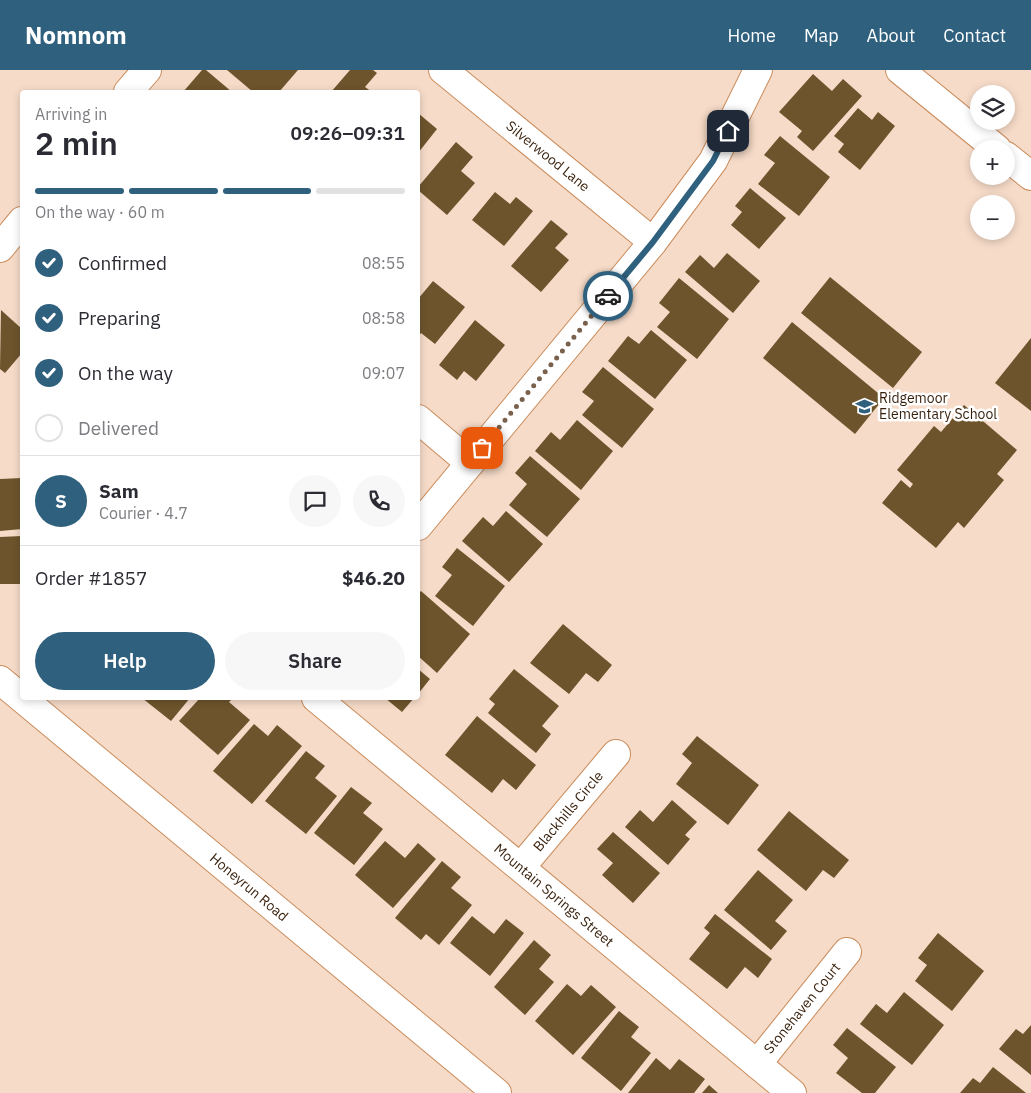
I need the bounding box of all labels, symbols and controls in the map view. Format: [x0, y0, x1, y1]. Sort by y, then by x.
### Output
text: Nomnom [25, 19, 127, 51]
text: Home [728, 24, 776, 47]
text: Map [804, 24, 839, 47]
text: About [867, 24, 915, 47]
text: Contact [943, 24, 1006, 47]
map controls [970, 85, 1015, 240]
button: layers [970, 85, 1015, 130]
text: Arriving in [35, 104, 107, 124]
pin [707, 110, 749, 152]
street label: Silverwood Lane [502, 117, 594, 196]
icon: home [714, 117, 742, 145]
text: 09:26–09:31 [291, 121, 405, 145]
text: 2 min [35, 122, 118, 164]
button: + [970, 140, 1015, 185]
button: − [970, 195, 1015, 240]
text: On the way · 60 m [35, 202, 165, 222]
icon: check [35, 249, 63, 277]
text: Confirmed [78, 251, 167, 275]
text: 08:55 [362, 253, 405, 273]
courier [583, 271, 633, 321]
icon: car [594, 282, 622, 310]
icon: check [35, 304, 63, 332]
text: Preparing [78, 306, 160, 330]
text: 08:58 [362, 308, 405, 328]
icon: check [35, 359, 63, 387]
text: On the way [78, 361, 173, 385]
text: 09:07 [362, 363, 405, 383]
place label: Ridgemoor Elementary School [879, 389, 997, 423]
school or university icon: Ridgemoor Elementary School [855, 396, 875, 416]
text: Delivered [78, 416, 159, 440]
pin [461, 427, 503, 469]
icon: bag [468, 434, 496, 462]
button: chat [289, 475, 341, 527]
button: phone [353, 475, 405, 527]
text: Sam [99, 479, 139, 503]
text: S [55, 489, 67, 513]
text: Courier · 4.7 [99, 503, 188, 523]
text: Order #1857 [35, 566, 147, 590]
text: $46.20 [342, 566, 405, 590]
button: Help [35, 632, 215, 690]
button: Share [225, 632, 405, 690]
street label: Blackhills Circle [529, 767, 607, 855]
street label: Mountain Springs Street [490, 840, 618, 950]
street label: Honeyrun Road [206, 849, 292, 925]
street label: Stonehaven Court [760, 959, 844, 1057]

